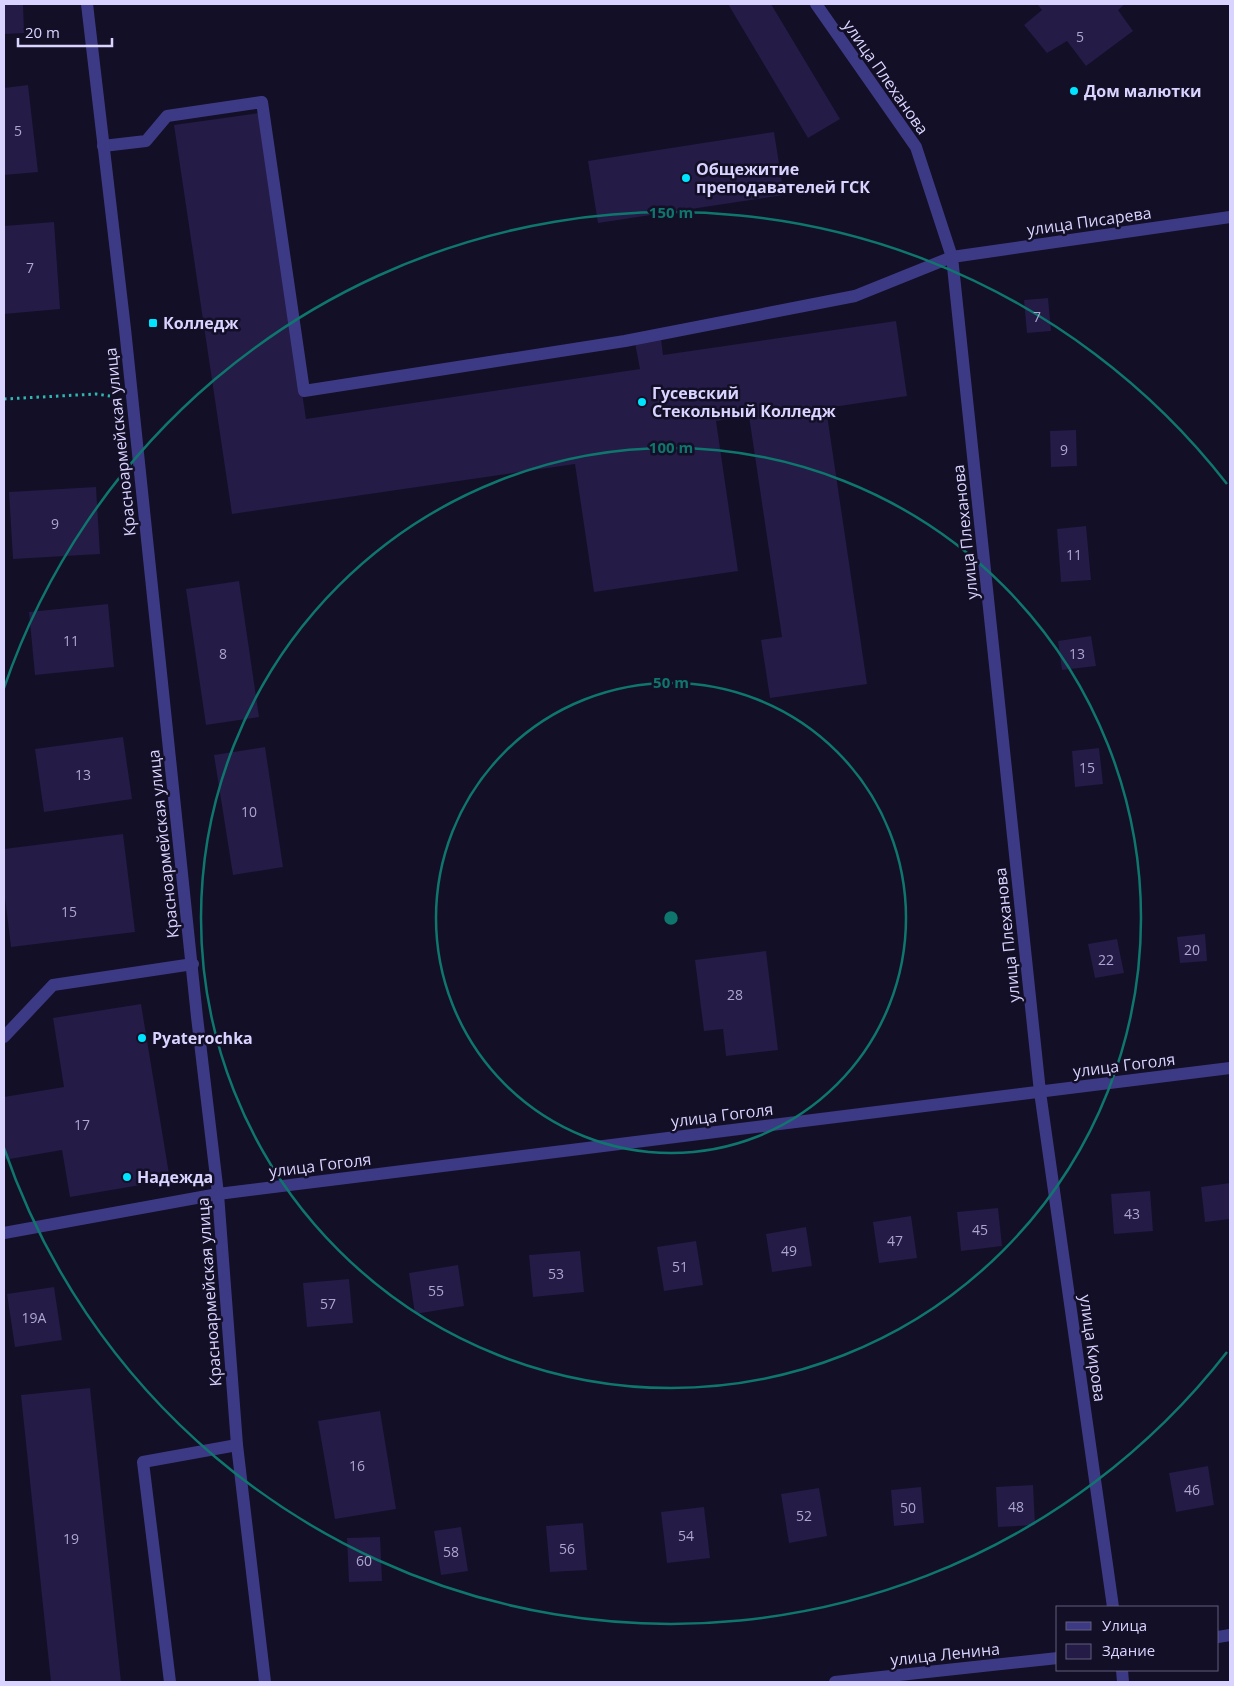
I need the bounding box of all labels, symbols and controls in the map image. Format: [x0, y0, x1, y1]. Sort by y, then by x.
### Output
scale bar [18, 15, 111, 47]
street label: улица Плеханова [838, 15, 934, 139]
text: 20 m [25, 22, 60, 42]
house number: 5 [1076, 27, 1084, 46]
place label: Дом малютки [1084, 80, 1202, 102]
marker: Дом малютки [1068, 85, 1080, 97]
house number: 5 [14, 121, 22, 140]
place label: Общежитие преподавателей ГСК [696, 158, 870, 198]
marker: Общежитие преподавателей ГСК [680, 172, 692, 184]
street label: улица Писарева [1025, 201, 1153, 241]
text: 150 m [649, 202, 693, 222]
house number: 7 [26, 258, 34, 277]
house number: 7 [1033, 307, 1041, 326]
place label: Колледж [163, 312, 238, 334]
marker: Колледж [147, 317, 159, 329]
street label: Красноармейская улица [99, 347, 141, 537]
place label: Гусевский Стекольный Колледж [652, 382, 836, 422]
marker: Гусевский Стекольный Колледж [636, 396, 648, 408]
text: 100 m [649, 437, 693, 457]
house number: 9 [1060, 440, 1068, 459]
street label: улица Плеханова [947, 464, 983, 600]
house number: 9 [51, 514, 59, 533]
house number: 11 [1066, 545, 1082, 564]
house number: 11 [63, 631, 79, 650]
house number: 8 [219, 644, 227, 663]
house number: 13 [1069, 644, 1085, 663]
text: 50 m [653, 672, 689, 692]
street label: Красноармейская улица [142, 749, 184, 939]
house number: 15 [1079, 758, 1095, 777]
house number: 13 [75, 765, 91, 784]
house number: 10 [241, 802, 257, 821]
street label: улица Плеханова [989, 867, 1025, 1003]
house number: 15 [61, 902, 77, 921]
centre of rings [662, 909, 680, 927]
house number: 20 [1184, 940, 1200, 959]
house number: 22 [1098, 950, 1114, 969]
house number: 28 [727, 985, 743, 1004]
place label: Pyaterochka [152, 1027, 253, 1049]
marker: Pyaterochka [136, 1032, 148, 1044]
street label: улица Гоголя [1072, 1048, 1176, 1082]
street label: улица Гоголя [670, 1098, 774, 1132]
house number: 17 [74, 1115, 90, 1134]
street label: улица Гоголя [268, 1148, 372, 1182]
place label: Надежда [137, 1166, 213, 1188]
marker: Надежда [121, 1171, 133, 1183]
street label: Красноармейская улица [191, 1197, 227, 1387]
house number: 43 [1124, 1204, 1140, 1223]
house number: 45 [972, 1220, 988, 1239]
house number: 47 [887, 1231, 903, 1250]
house number: 49 [781, 1241, 797, 1260]
house number: 51 [672, 1257, 688, 1276]
house number: 53 [548, 1264, 564, 1283]
house number: 55 [428, 1281, 444, 1300]
street label: улица Кирова [1075, 1293, 1111, 1403]
house number: 57 [320, 1294, 336, 1313]
house number: 19А [22, 1308, 47, 1327]
house number: 16 [349, 1456, 365, 1475]
house number: 46 [1184, 1480, 1200, 1499]
house number: 48 [1008, 1497, 1024, 1516]
house number: 50 [900, 1498, 916, 1517]
house number: 52 [796, 1506, 812, 1525]
house number: 54 [678, 1526, 694, 1545]
house number: 19 [63, 1529, 79, 1548]
house number: 56 [559, 1539, 575, 1558]
house number: 58 [443, 1542, 459, 1561]
house number: 60 [356, 1551, 372, 1570]
legend [1056, 1606, 1219, 1671]
text: Улица [1102, 1615, 1147, 1635]
street label: улица Ленина [889, 1637, 1001, 1671]
text: Здание [1102, 1640, 1155, 1660]

